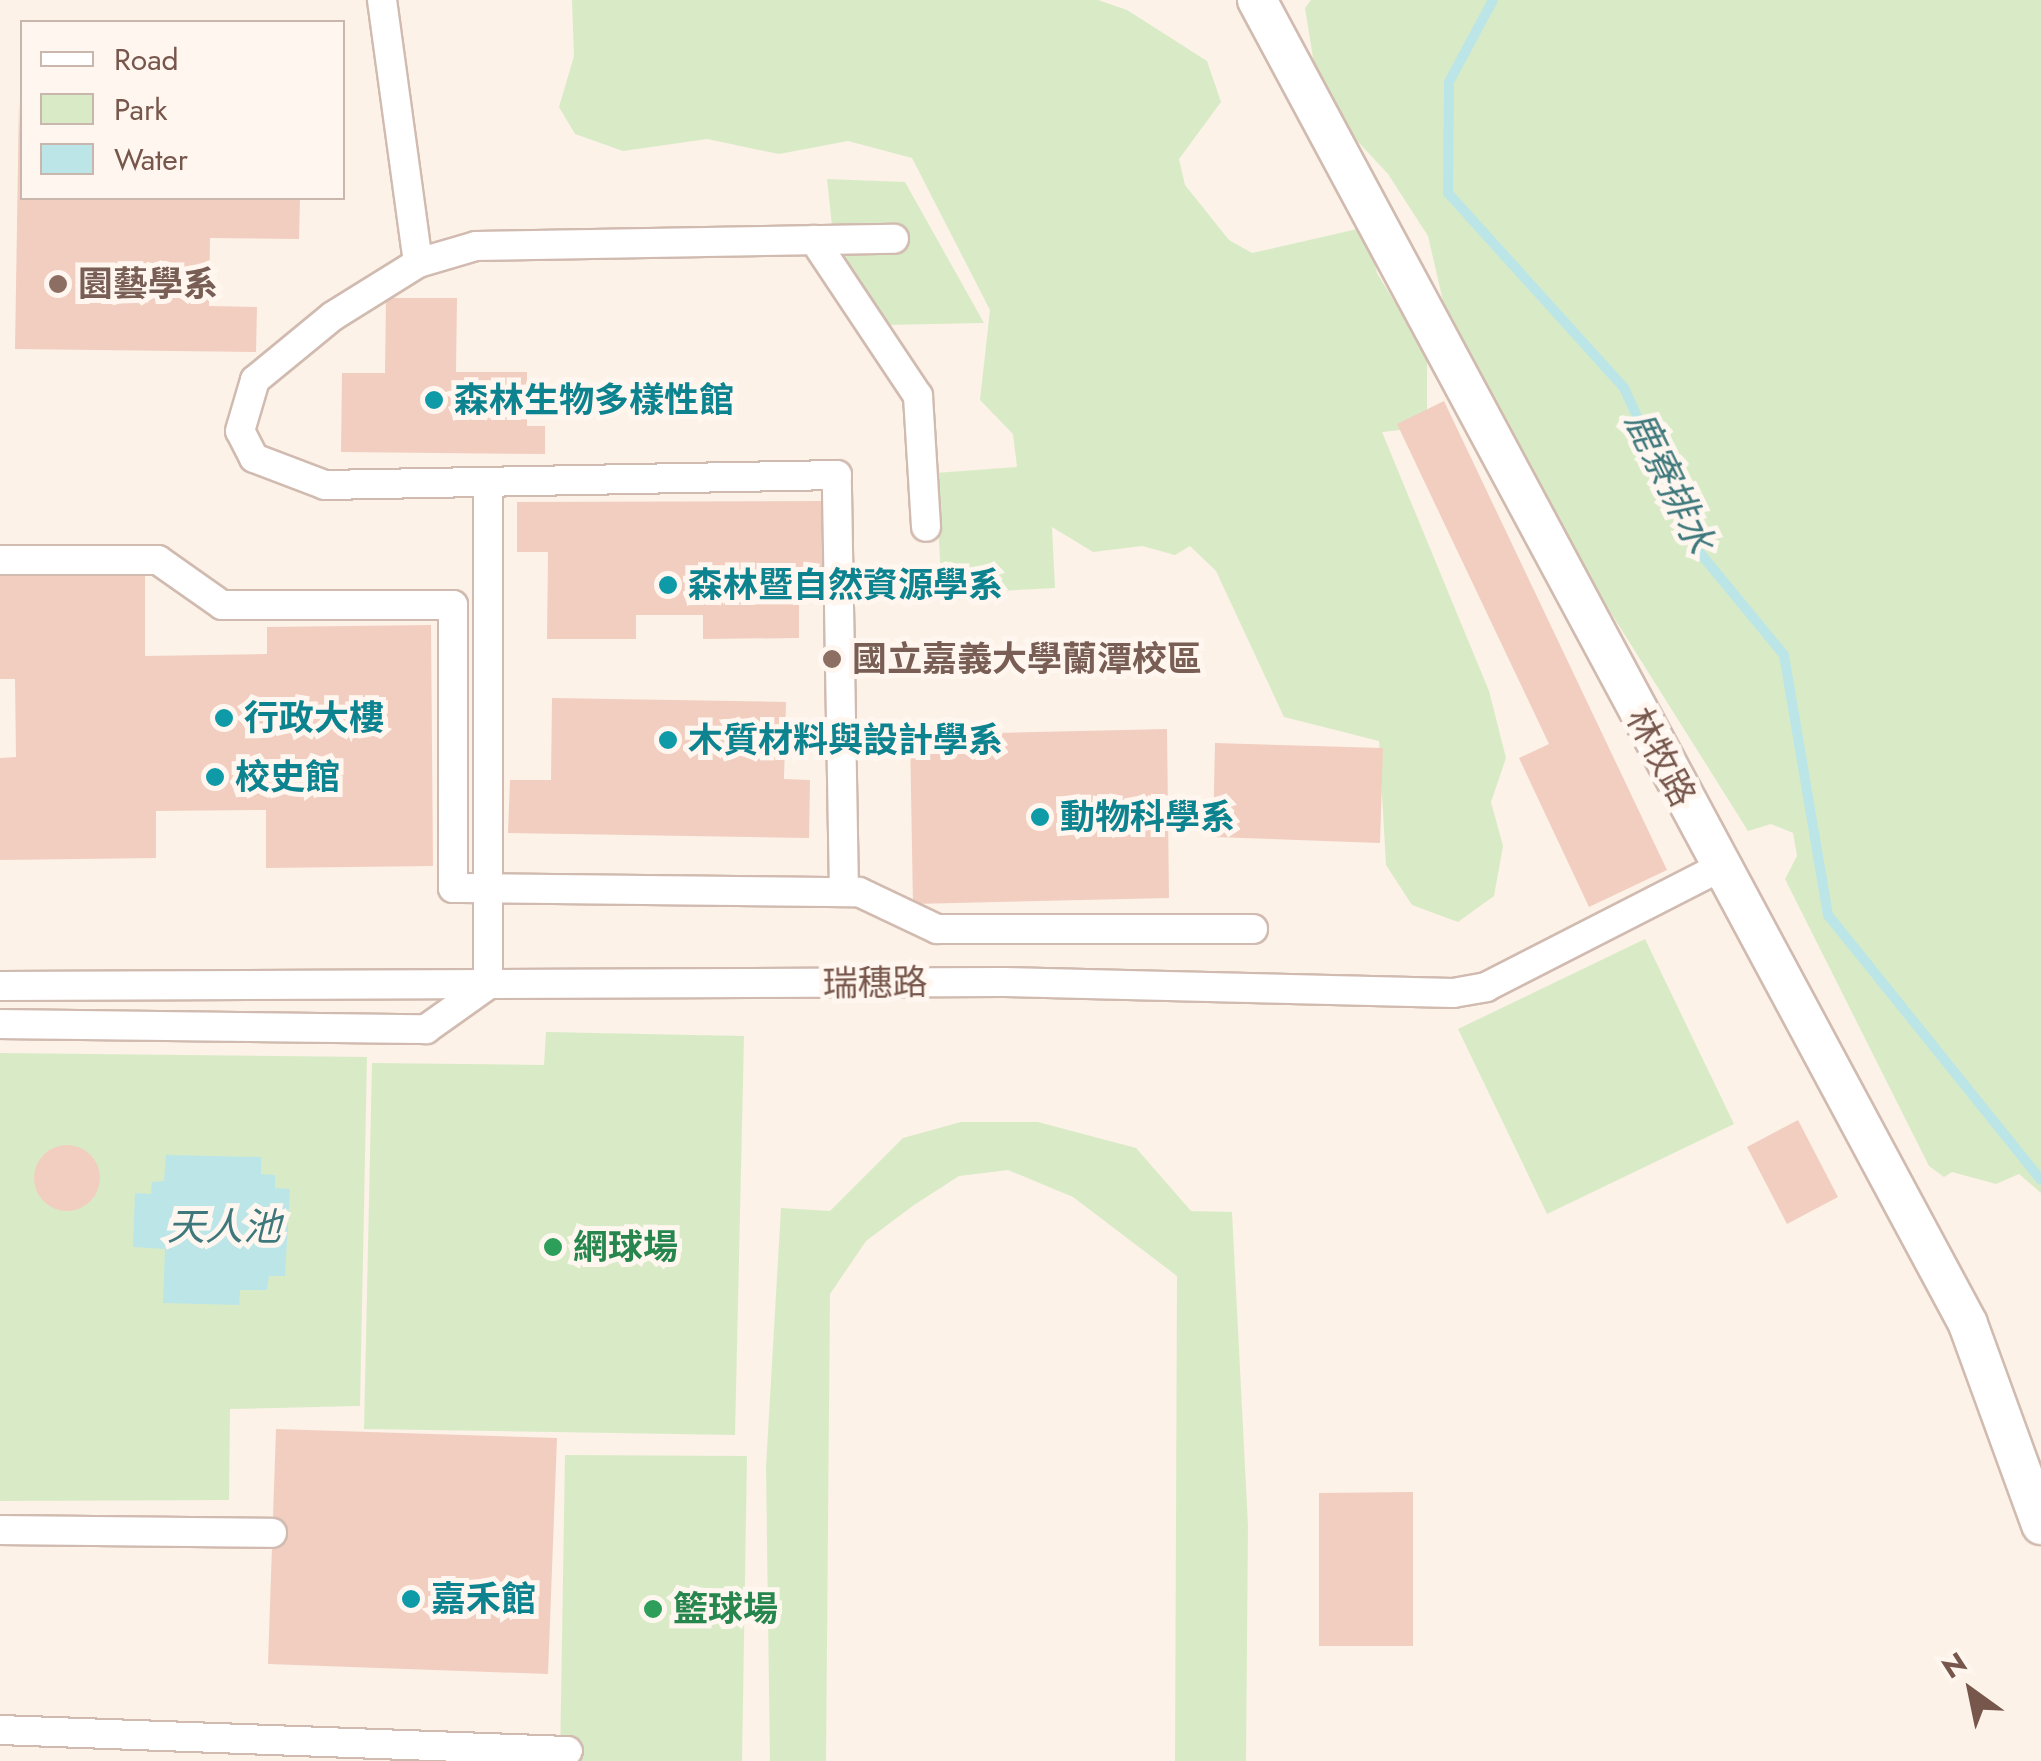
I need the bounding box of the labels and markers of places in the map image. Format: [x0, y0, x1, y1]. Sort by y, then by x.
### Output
place label: 園藝學系 [78, 263, 218, 305]
marker: 園藝學系 [47, 273, 69, 295]
place label: 森林生物多樣性館 [454, 379, 734, 421]
marker: 森林生物多樣性館 [423, 389, 445, 411]
place label: 森林暨自然資源學系 [688, 564, 1003, 606]
marker: 森林暨自然資源學系 [657, 574, 679, 596]
place label: 國立嘉義大學蘭潭校區 [852, 638, 1202, 680]
marker: 國立嘉義大學蘭潭校區 [821, 648, 843, 670]
place label: 行政大樓 [244, 697, 384, 739]
marker: 行政大樓 [213, 707, 235, 729]
place label: 木質材料與設計學系 [688, 719, 1003, 761]
marker: 木質材料與設計學系 [657, 729, 679, 751]
place label: 校史館 [235, 756, 340, 798]
marker: 校史館 [204, 766, 226, 788]
place label: 動物科學系 [1060, 796, 1235, 838]
marker: 動物科學系 [1029, 806, 1051, 828]
place label: 網球場 [573, 1226, 678, 1268]
marker: 網球場 [542, 1236, 564, 1258]
place label: 嘉禾館 [431, 1578, 536, 1620]
marker: 嘉禾館 [400, 1588, 422, 1610]
place label: 籃球場 [673, 1588, 778, 1630]
marker: 籃球場 [642, 1598, 664, 1620]

